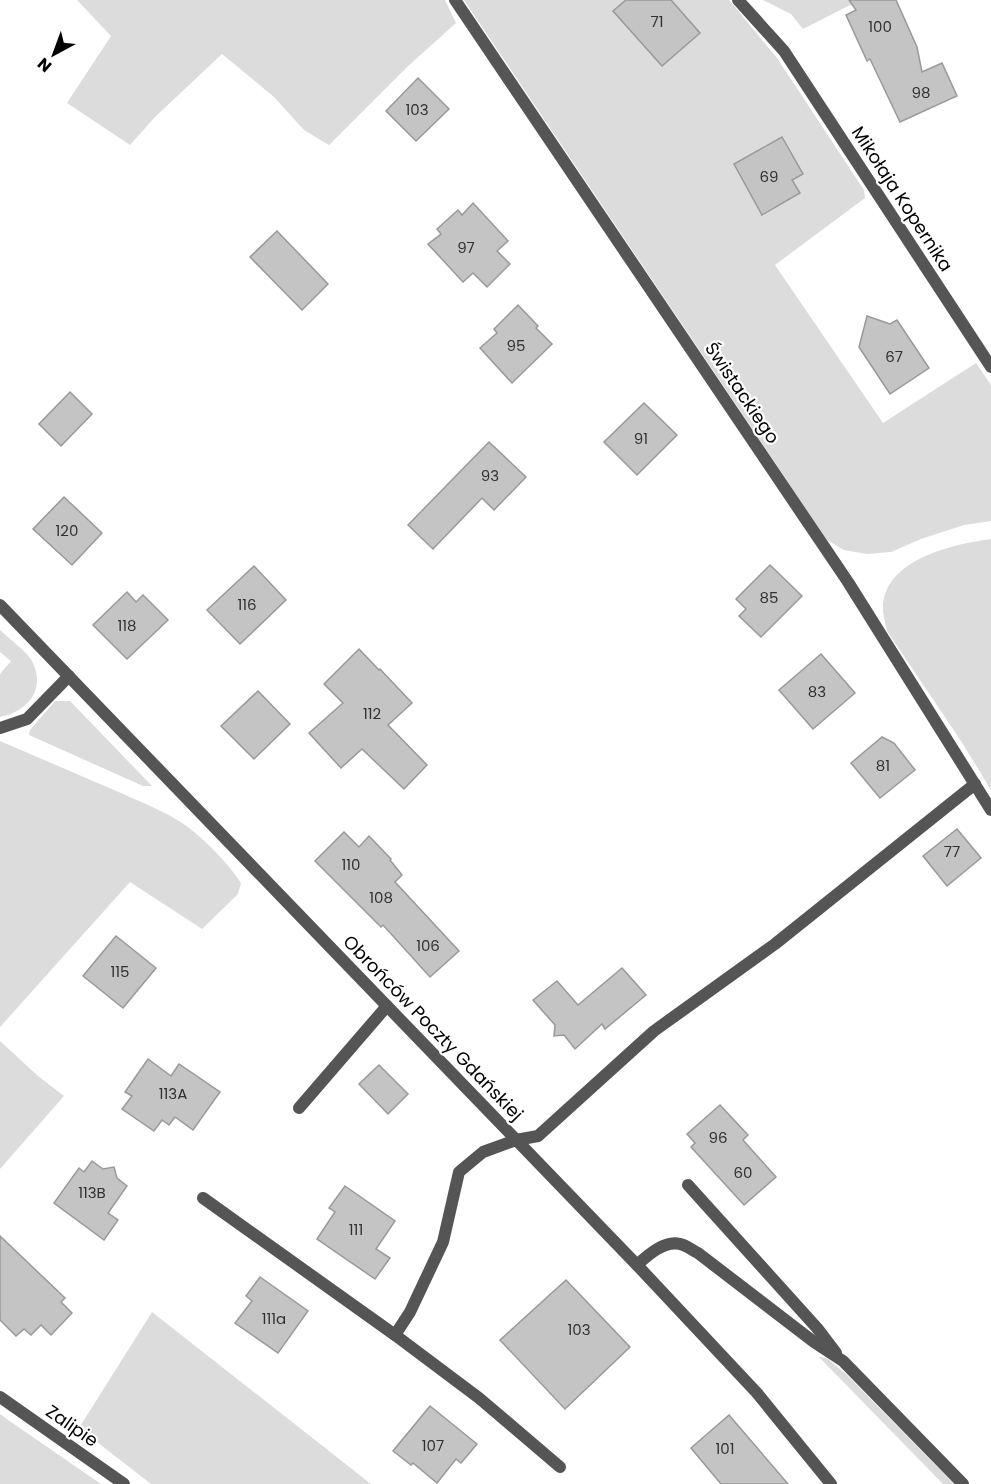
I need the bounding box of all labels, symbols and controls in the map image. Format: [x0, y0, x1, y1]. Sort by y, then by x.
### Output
house number: 71 [651, 11, 664, 32]
house number: 100 [868, 16, 892, 37]
north arrow [24, 24, 84, 84]
text: N [32, 52, 57, 78]
house number: 98 [912, 82, 930, 103]
house number: 103 [405, 99, 429, 120]
street label: Mikołaja Kopernika [846, 121, 959, 276]
house number: 69 [760, 166, 778, 187]
house number: 97 [457, 237, 475, 258]
house number: 95 [507, 335, 525, 356]
street label: Świstackiego [699, 337, 786, 448]
house number: 67 [885, 346, 903, 367]
house number: 91 [634, 428, 648, 449]
house number: 93 [481, 465, 499, 486]
house number: 120 [56, 520, 78, 541]
house number: 85 [760, 587, 778, 608]
house number: 116 [237, 594, 257, 615]
house number: 118 [117, 615, 137, 636]
house number: 83 [808, 681, 826, 702]
house number: 112 [363, 703, 381, 724]
house number: 81 [876, 755, 890, 776]
house number: 77 [944, 841, 960, 862]
house number: 110 [341, 854, 361, 875]
house number: 108 [369, 887, 393, 908]
street label: Obrońców Poczty Gdańskiej [338, 929, 529, 1126]
house number: 106 [416, 935, 440, 956]
house number: 115 [110, 961, 130, 982]
house number: 113A [159, 1083, 187, 1104]
house number: 96 [709, 1127, 727, 1148]
house number: 60 [734, 1162, 752, 1183]
house number: 113B [78, 1182, 106, 1203]
house number: 111 [349, 1219, 363, 1240]
house number: 111a [262, 1308, 286, 1329]
house number: 103 [567, 1319, 591, 1340]
street label: Zalipie [41, 1399, 103, 1453]
house number: 107 [422, 1435, 444, 1456]
house number: 101 [715, 1438, 735, 1459]

